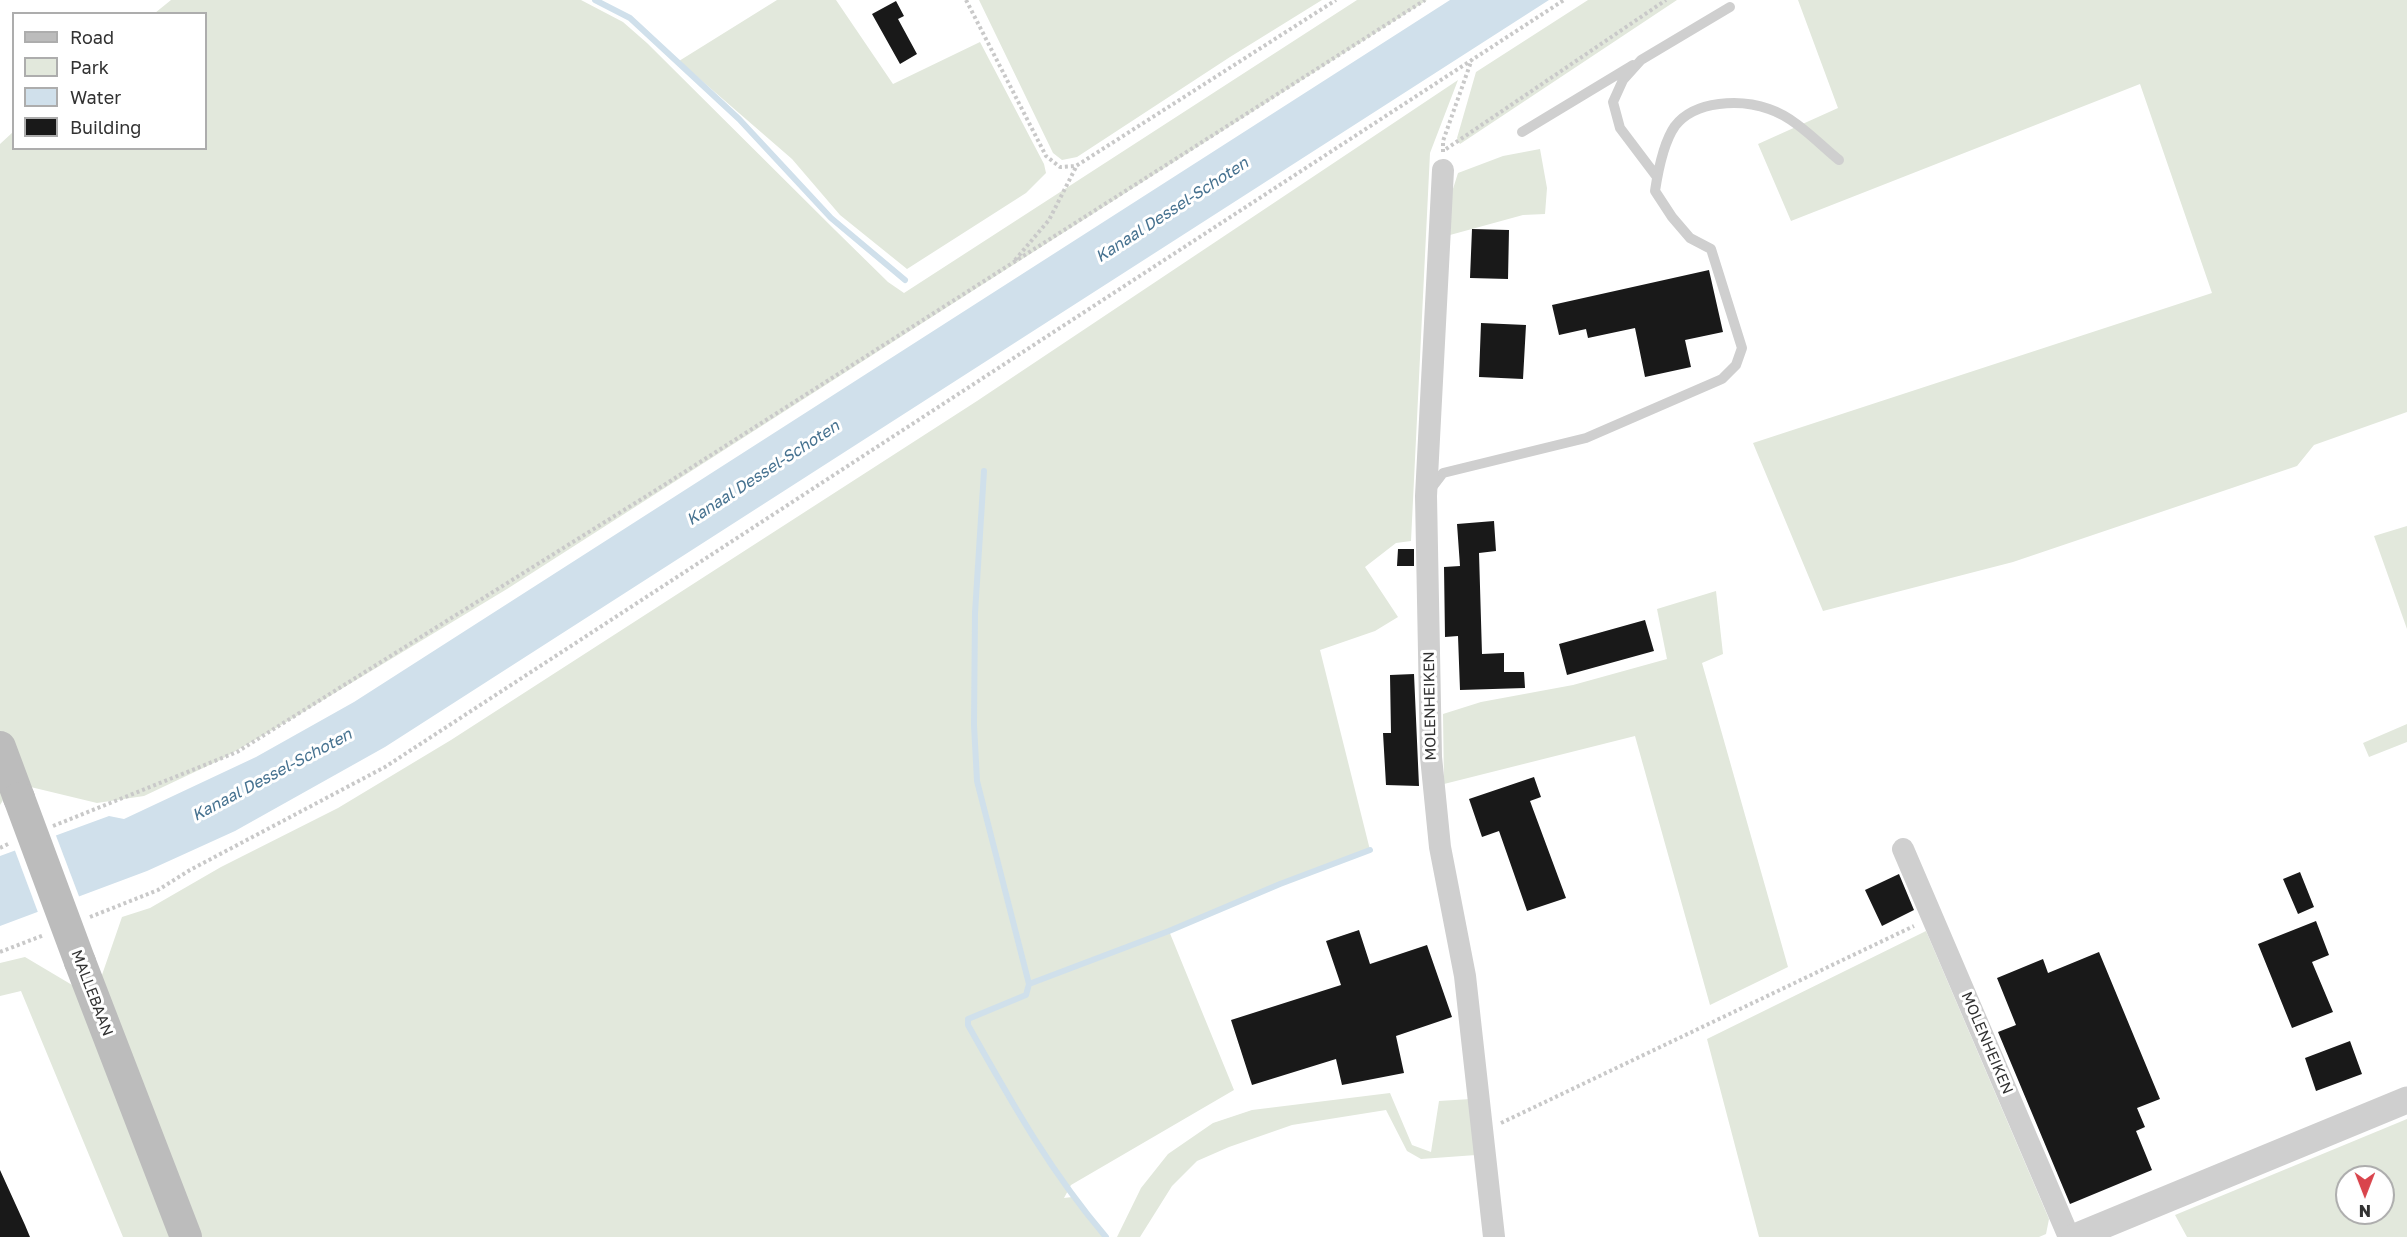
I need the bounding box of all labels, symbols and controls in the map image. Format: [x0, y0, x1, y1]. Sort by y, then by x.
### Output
legend [12, 12, 207, 150]
text: Road [70, 26, 114, 48]
text: Park [70, 56, 109, 78]
text: Water [70, 86, 121, 108]
text: Building [70, 116, 141, 138]
water label: Kanaal Dessel-Schoten [1092, 153, 1252, 267]
water label: Kanaal Dessel-Schoten [683, 416, 843, 530]
street label: MOLENHEIKEN [1420, 651, 1440, 761]
water label: Kanaal Dessel-Schoten [189, 725, 355, 825]
street label: MALLEBAAN [67, 947, 117, 1039]
street label: MOLENHEIKEN [1957, 989, 2017, 1097]
north arrow [2335, 1165, 2395, 1225]
text: N [2359, 1201, 2371, 1221]

